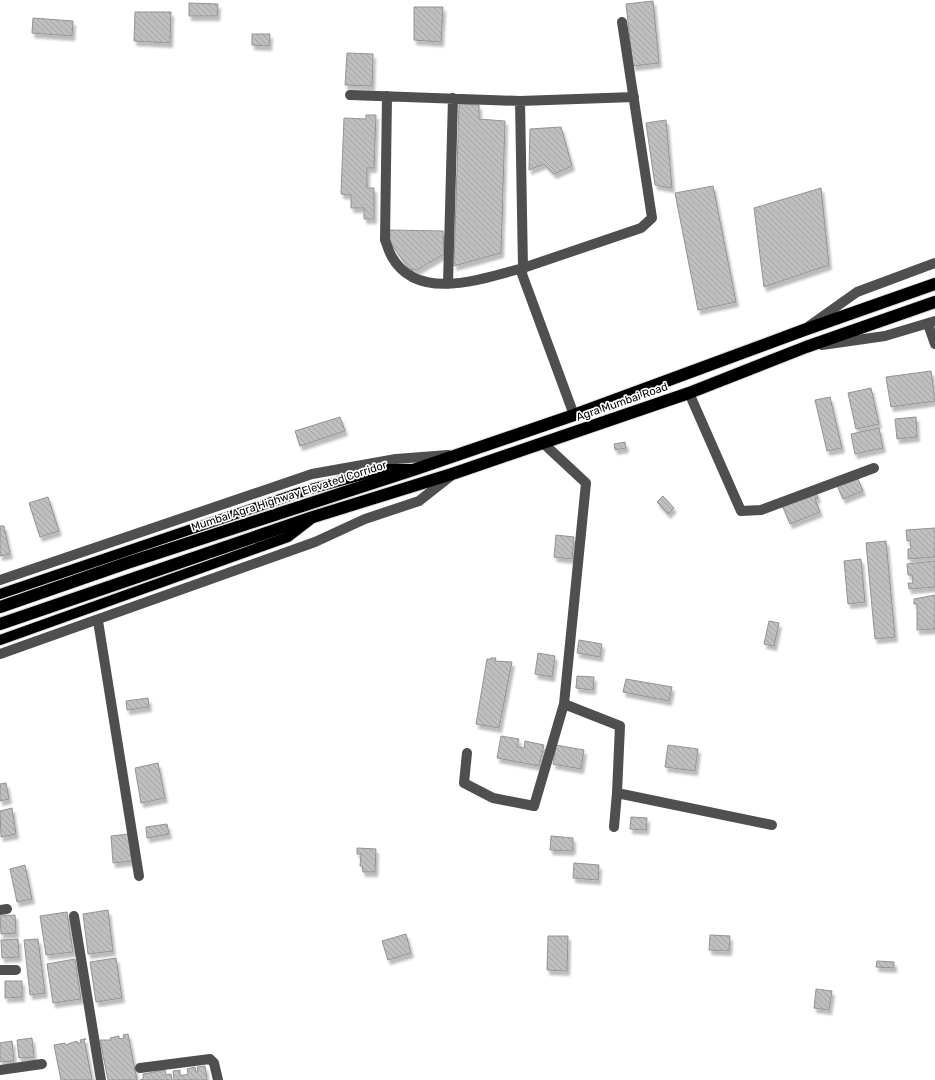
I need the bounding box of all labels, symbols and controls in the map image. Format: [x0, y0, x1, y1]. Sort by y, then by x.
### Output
street label: Agra Mumbai Road [575, 380, 669, 424]
street label: Mumbai Agra Highway Elevated Corridor [190, 458, 389, 534]

